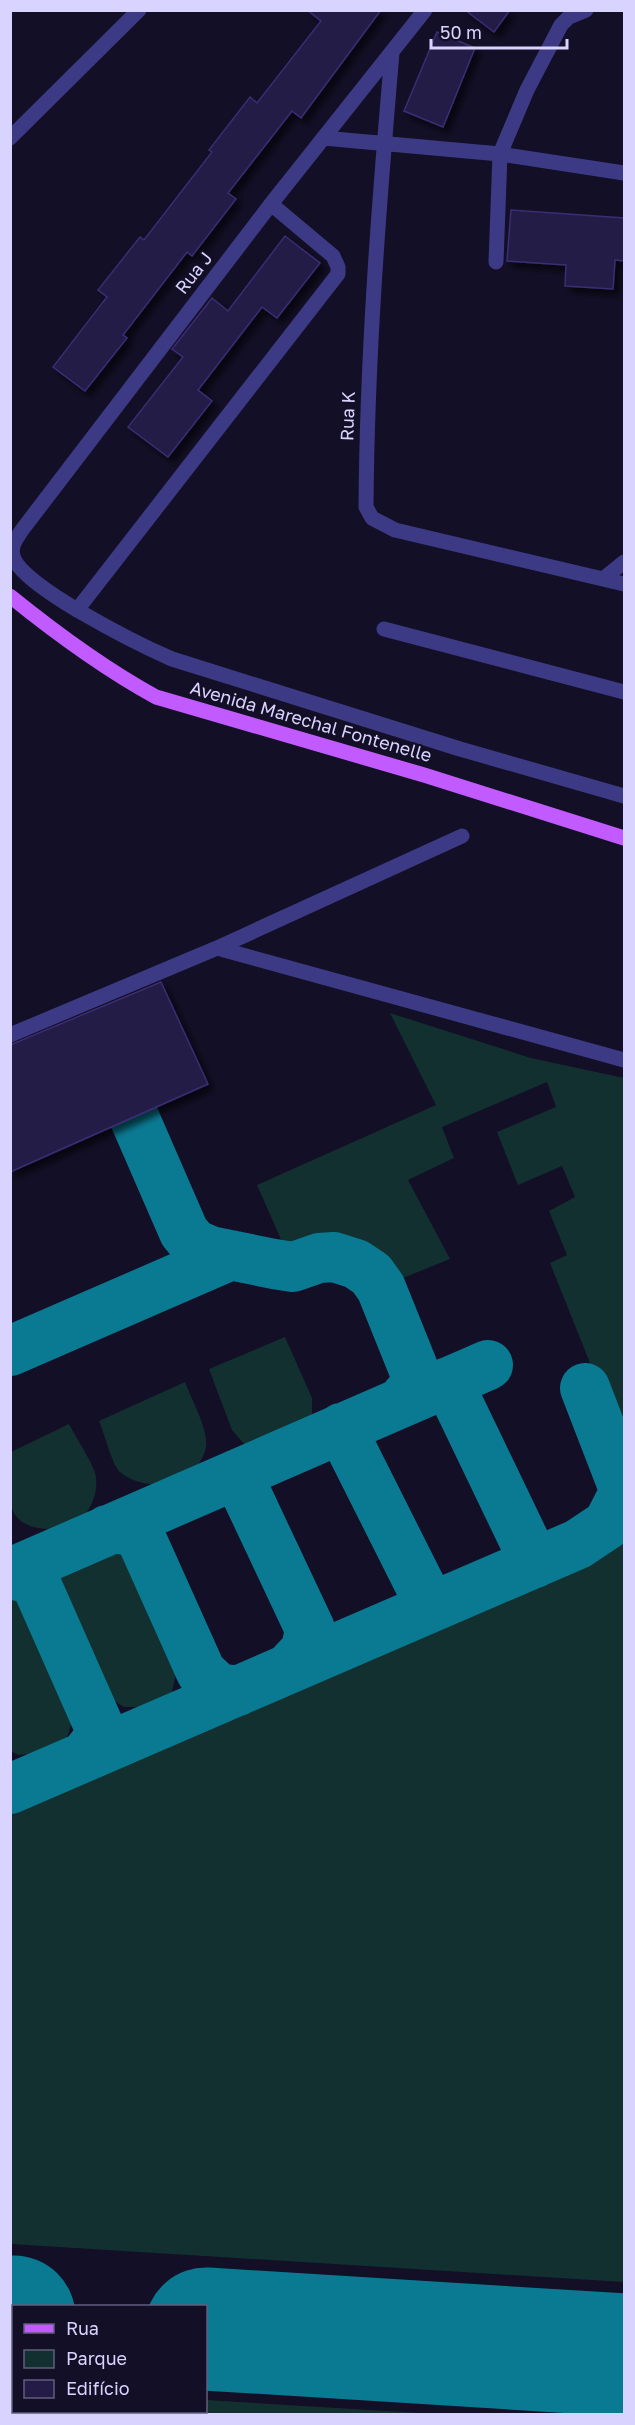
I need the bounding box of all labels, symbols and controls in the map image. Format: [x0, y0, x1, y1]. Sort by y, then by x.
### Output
scale bar [431, 12, 568, 50]
text: 50 m [440, 21, 482, 43]
street label: Rua J [170, 247, 216, 298]
street label: Rua K [335, 391, 359, 441]
street label: Avenida Marechal Fontenelle [188, 676, 435, 766]
legend [12, 2305, 207, 2413]
text: Rua [66, 2317, 99, 2339]
text: Parque [66, 2347, 127, 2369]
text: Edifício [66, 2377, 130, 2399]

